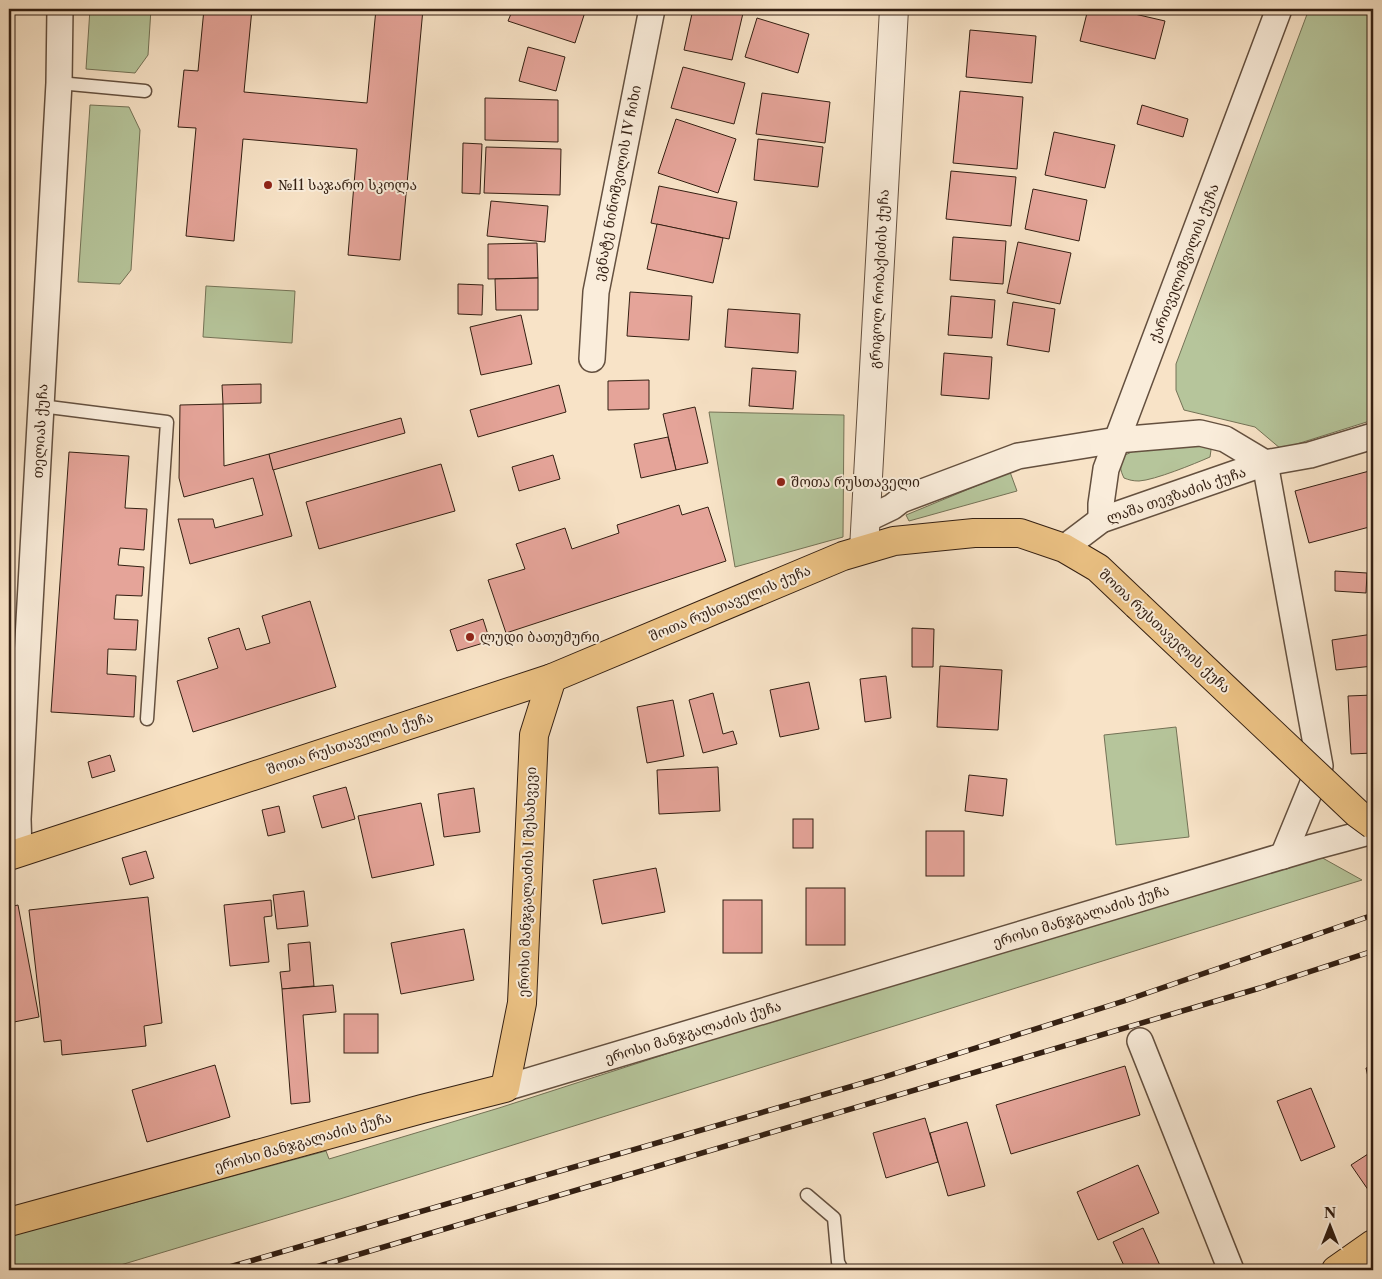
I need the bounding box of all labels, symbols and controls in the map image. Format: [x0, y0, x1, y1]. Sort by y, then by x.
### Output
street label: ეგნატე ნინოშვილის IV ჩიხი [589, 83, 645, 283]
place label: №11 საჯარო სკოლა [278, 176, 417, 194]
marker: №11 საჯარო სკოლა [262, 179, 274, 191]
street label: ქართველიშვილის ქუჩა [1145, 181, 1223, 345]
street label: გრიგოლ რობაქიძის ქუჩა [865, 189, 893, 369]
street label: თელიას ქუჩა [29, 383, 51, 479]
street label: ლაშა თევზაძის ქუჩა [1104, 463, 1248, 527]
place label: შოთა რუსთაველი [791, 473, 920, 491]
marker: შოთა რუსთაველი [775, 476, 787, 488]
street label: შოთა რუსთაველის ქუჩა [647, 561, 813, 645]
street label: შოთა რუსთაველის ქუჩა [1095, 565, 1235, 697]
place label: ლუდი ბათუმური [480, 628, 600, 646]
marker: ლუდი ბათუმური [464, 631, 476, 643]
street label: შოთა რუსთაველის ქუჩა [265, 708, 435, 778]
street label: ეროსი მანჯგალაძის I შესახვევი [514, 766, 540, 998]
street label: ეროსი მანჯგალაძის ქუჩა [991, 881, 1171, 951]
street label: ეროსი მანჯგალაძის ქუჩა [603, 997, 783, 1067]
street label: ეროსი მანჯგალაძის ქუჩა [212, 1108, 394, 1176]
north arrow [1304, 1202, 1354, 1252]
text: N [1324, 1204, 1336, 1222]

